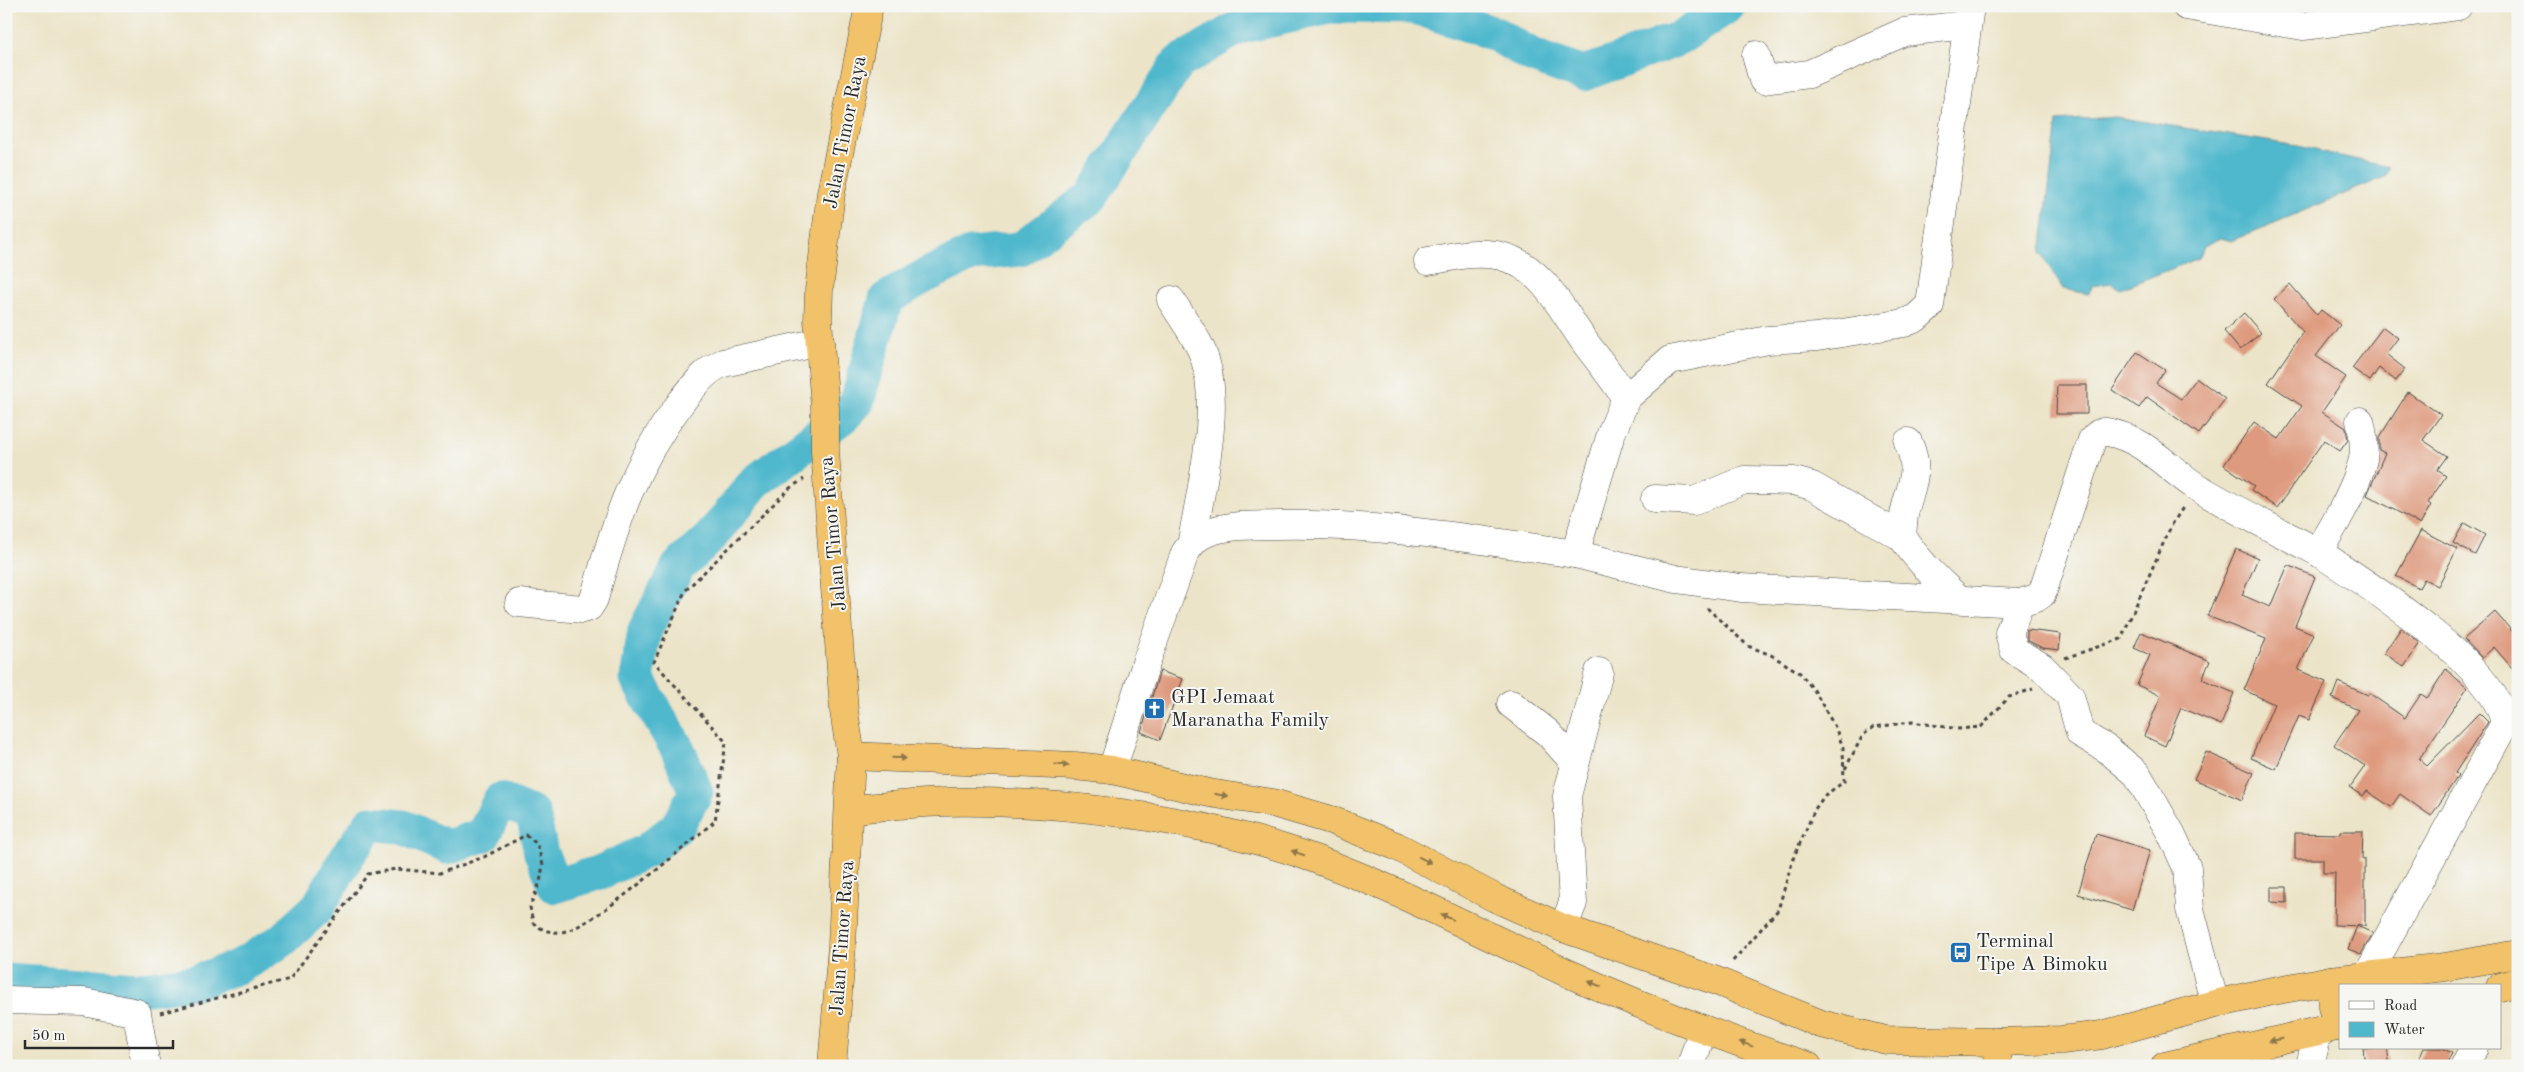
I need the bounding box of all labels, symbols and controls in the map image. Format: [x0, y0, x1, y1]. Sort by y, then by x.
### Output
street label: Jalan Timor Raya [821, 54, 871, 211]
street label: Jalan Timor Raya [817, 455, 851, 612]
place label: GPI Jemaat Maranatha Family [1171, 688, 1330, 731]
church icon: GPI Jemaat Maranatha Family [1143, 696, 1167, 720]
one-way arrow [892, 754, 908, 762]
one-way arrow [1054, 762, 1070, 770]
one-way arrow [1214, 791, 1230, 799]
one-way arrow [1290, 849, 1305, 856]
one-way arrow [1418, 856, 1432, 864]
street label: Jalan Timor Raya [828, 860, 858, 1016]
one-way arrow [1440, 912, 1454, 920]
place label: Terminal Tipe A Bimoku [1976, 932, 2108, 975]
bus stop icon: Terminal Tipe A Bimoku [1948, 940, 1972, 964]
one-way arrow [1587, 980, 1602, 988]
legend [2339, 984, 2502, 1050]
text: Road [2384, 999, 2418, 1014]
scale bar [25, 1017, 172, 1049]
text: Water [2384, 1023, 2425, 1038]
text: 50 m [32, 1029, 66, 1044]
one-way arrow [2267, 1037, 2283, 1045]
one-way arrow [1738, 1040, 1753, 1047]

